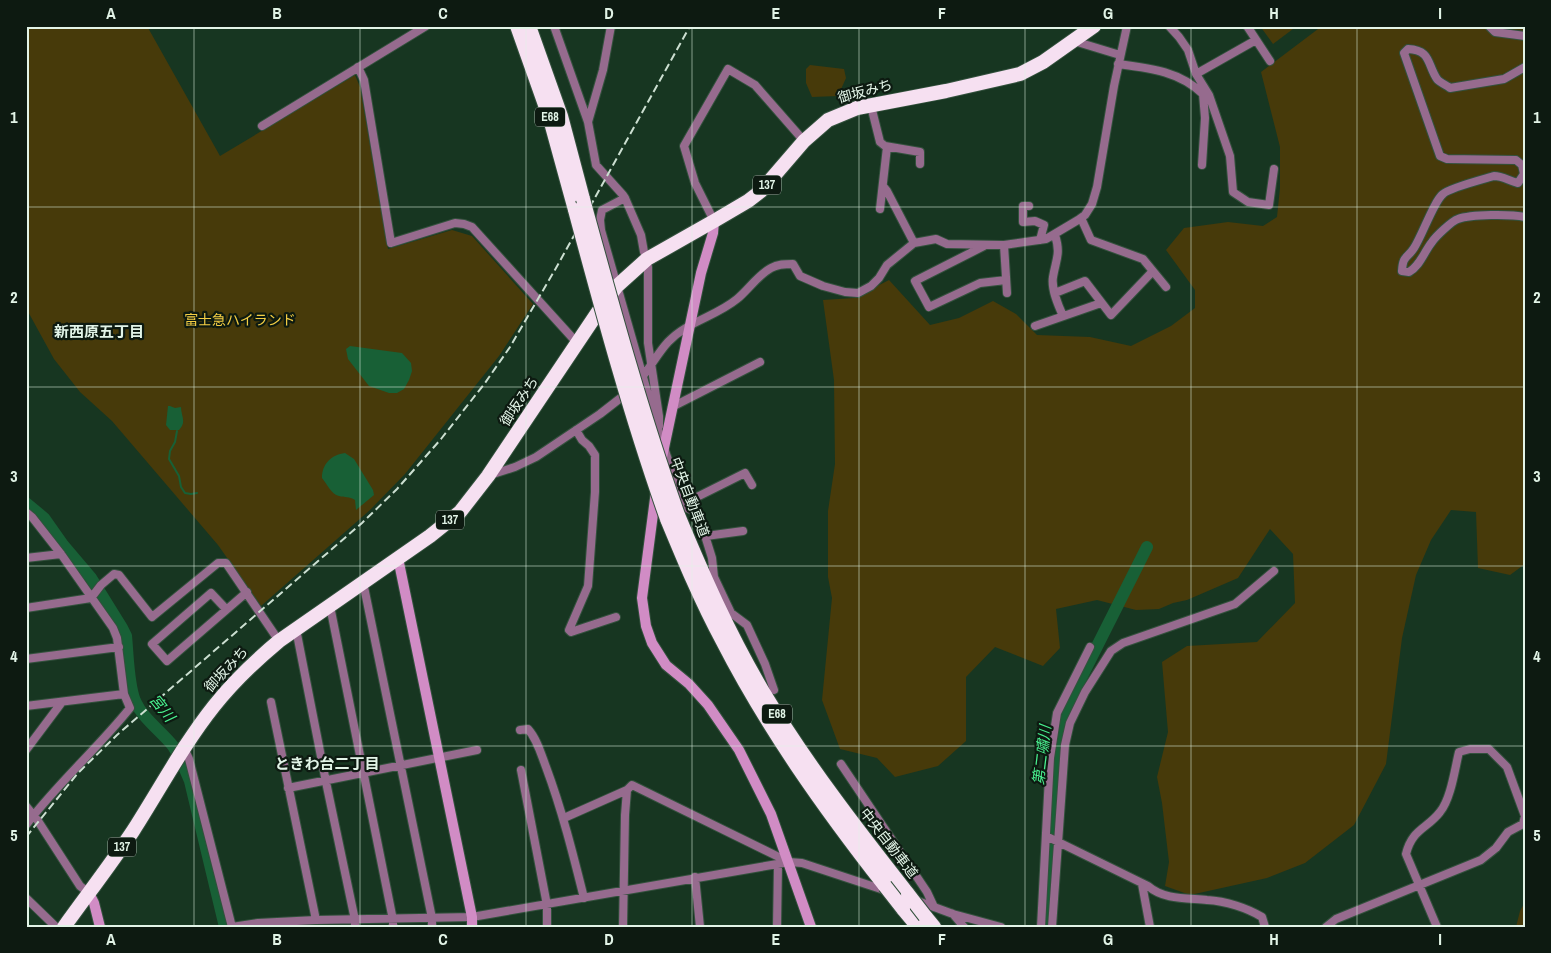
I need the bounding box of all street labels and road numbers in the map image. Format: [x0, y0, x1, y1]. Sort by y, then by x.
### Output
street label: 御坂みち [836, 75, 894, 107]
road number: E68 [535, 108, 565, 126]
road number: 137 [753, 176, 781, 194]
street label: 御坂みち [496, 373, 542, 429]
street label: 中央自動車道 [667, 455, 713, 539]
road number: 137 [436, 510, 464, 530]
street label: 御坂みち [200, 642, 252, 696]
road number: E68 [762, 704, 792, 724]
street label: 中央自動車道 [856, 804, 922, 882]
road number: 137 [108, 838, 136, 856]

